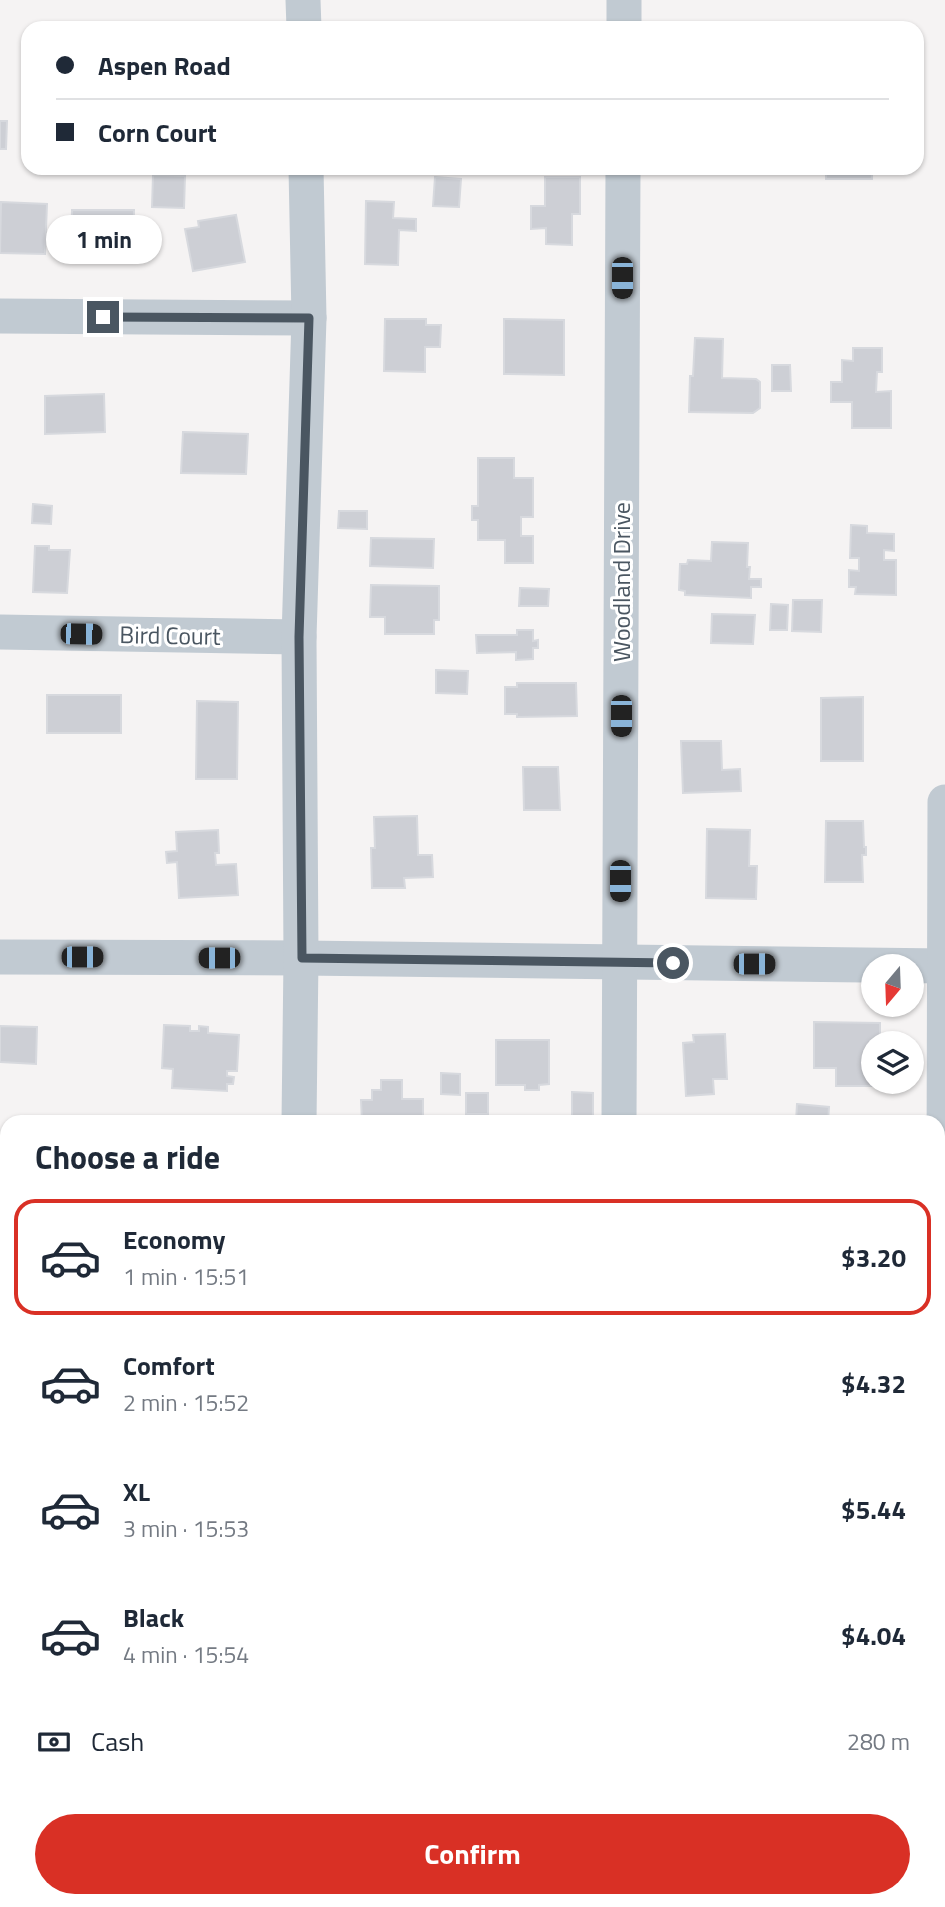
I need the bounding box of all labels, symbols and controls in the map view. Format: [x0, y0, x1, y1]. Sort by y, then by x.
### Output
text: Aspen Road [98, 46, 231, 85]
text: Corn Court [98, 113, 217, 152]
callout: 1 min [45, 216, 161, 264]
text: 1 min [76, 222, 132, 257]
car [612, 257, 633, 299]
route end [87, 301, 119, 333]
street label: Woodland Drive [603, 502, 639, 662]
street label: Bird Court [119, 616, 221, 654]
car [60, 623, 103, 645]
car [611, 695, 632, 737]
car [610, 860, 631, 902]
car [62, 947, 104, 968]
route start [657, 947, 689, 979]
car [199, 948, 241, 969]
car [734, 954, 776, 975]
north arrow [861, 954, 924, 1017]
map controls [861, 954, 924, 1094]
button: layers [861, 1031, 924, 1094]
text: Choose a ride [35, 1133, 220, 1181]
text: Economy [123, 1220, 225, 1259]
icon: car [39, 1226, 102, 1289]
text: $3.20 [841, 1238, 906, 1277]
text: 1 min · 15:51 [123, 1259, 249, 1294]
text: Comfort [123, 1346, 215, 1385]
icon: car [39, 1352, 102, 1415]
text: $4.32 [841, 1364, 906, 1403]
text: 2 min · 15:52 [123, 1385, 249, 1420]
text: XL [123, 1472, 150, 1511]
icon: car [39, 1478, 102, 1541]
text: $5.44 [841, 1490, 906, 1529]
text: 3 min · 15:53 [123, 1511, 249, 1546]
text: Black [123, 1598, 184, 1637]
icon: car [39, 1604, 102, 1667]
text: $4.04 [841, 1616, 906, 1655]
text: 4 min · 15:54 [123, 1637, 249, 1672]
text: Cash [91, 1722, 144, 1761]
icon: cash [35, 1723, 73, 1761]
text: 280 m [847, 1724, 910, 1759]
button: Confirm [35, 1814, 910, 1894]

